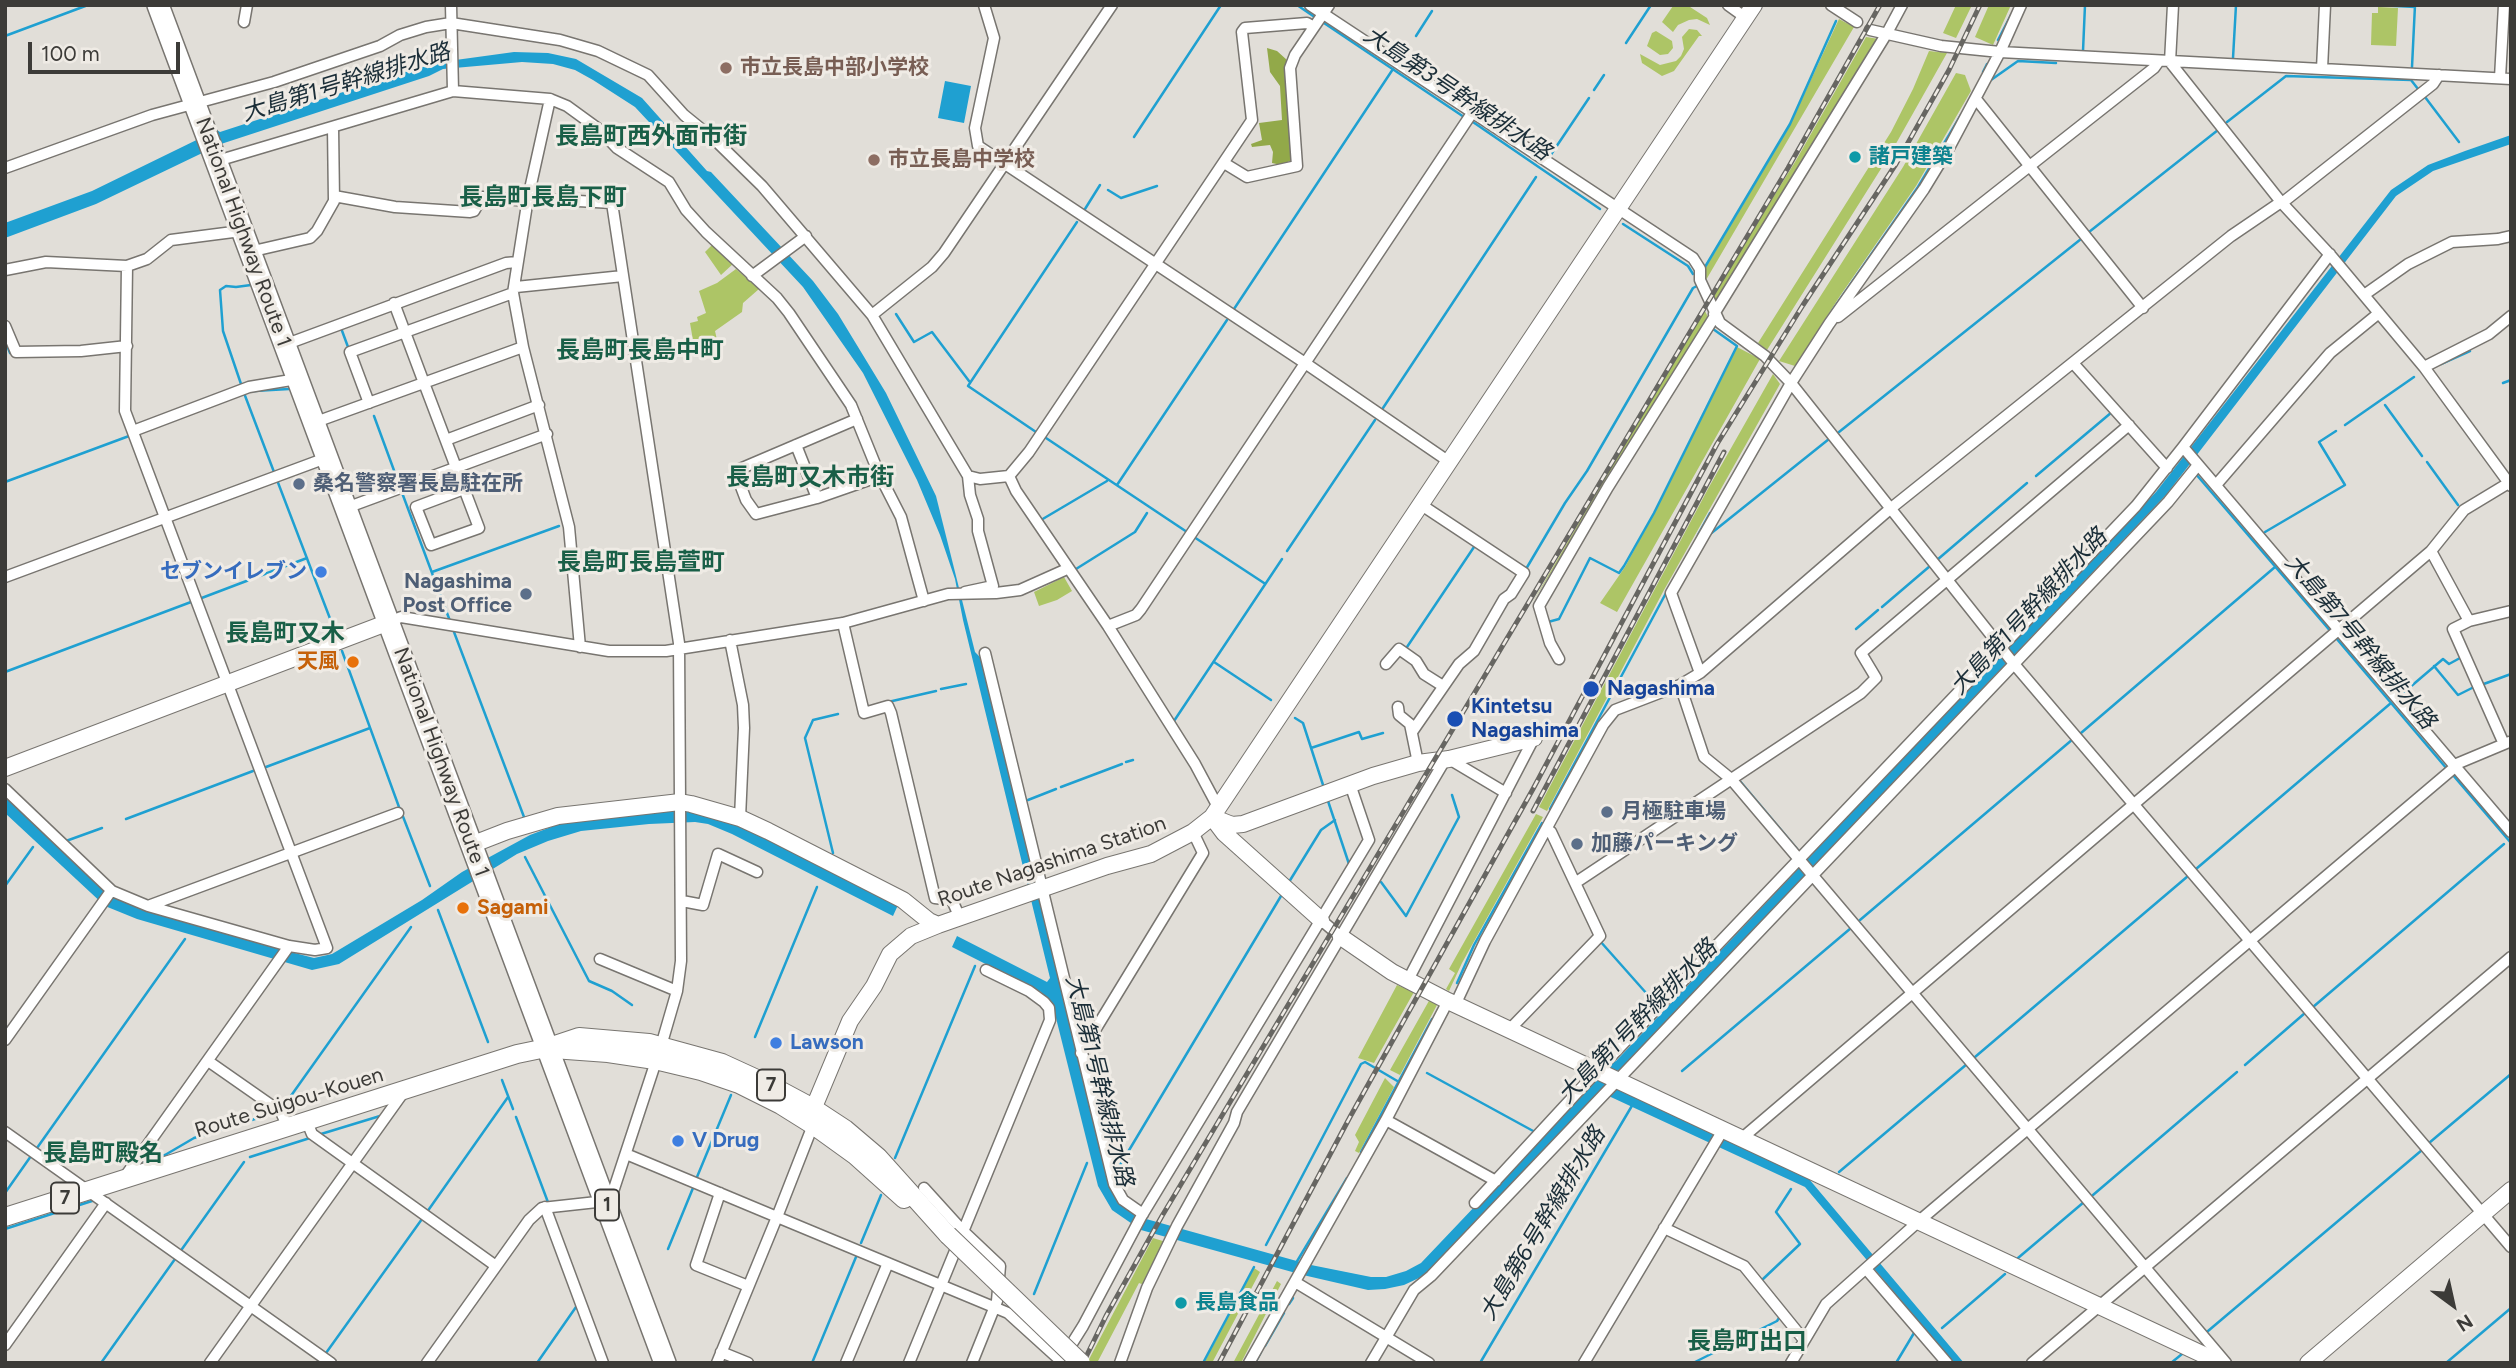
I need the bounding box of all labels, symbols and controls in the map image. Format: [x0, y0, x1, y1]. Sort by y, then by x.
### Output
water label: 大島第3号幹線排水路 [1358, 21, 1556, 167]
scale bar [32, 28, 184, 72]
water label: 大島第1号幹線排水路 [238, 38, 454, 128]
text: 100 m [41, 41, 100, 66]
place label: 市立長島中部小学校 [740, 55, 929, 81]
marker: 市立長島中部小学校 [718, 60, 734, 76]
street label: National Highway Route 1 [190, 114, 296, 350]
district label: 長島町西外面市街 [555, 123, 747, 151]
place label: 諸戸建築 [1869, 144, 1953, 170]
place label: 市立長島中学校 [888, 147, 1035, 173]
marker: 諸戸建築 [1847, 149, 1863, 165]
marker: 市立長島中学校 [866, 152, 882, 168]
district label: 長島町長島下町 [459, 184, 627, 212]
district label: 長島町長島中町 [556, 337, 724, 365]
district label: 長島町又木市街 [726, 464, 894, 492]
place label: 桑名警察署長島駐在所 [313, 471, 523, 497]
marker: 桑名警察署長島駐在所 [291, 476, 307, 492]
water label: 大島第1号幹線排水路 [1945, 523, 2113, 701]
district label: 長島町長島萱町 [557, 549, 725, 577]
water label: 大島第7号幹線排水路 [2279, 549, 2441, 735]
place label: セブンイレブン [160, 559, 307, 585]
marker: セブンイレブン [313, 564, 329, 580]
place label: Nagashima Post Office [402, 569, 512, 619]
marker: Nagashima Post Office [518, 586, 534, 602]
district label: 長島町又木 [225, 620, 345, 648]
street label: National Highway Route 1 [388, 644, 494, 880]
place label: 天風 [297, 649, 339, 675]
marker: 天風 [345, 654, 361, 670]
place label: Nagashima [1607, 676, 1715, 702]
marker: Nagashima [1581, 679, 1601, 699]
place label: Kintetsu Nagashima [1471, 694, 1579, 744]
marker: Kintetsu Nagashima [1445, 709, 1465, 729]
place label: 月極駐車場 [1621, 799, 1726, 825]
marker: 月極駐車場 [1599, 804, 1615, 820]
street label: Route Nagashima Station [934, 811, 1170, 913]
place label: 加藤パーキング [1591, 831, 1738, 857]
marker: 加藤パーキング [1569, 836, 1585, 852]
place label: Sagami [477, 895, 549, 921]
marker: Sagami [455, 900, 471, 916]
water label: 大島第1号幹線排水路 [1553, 935, 1723, 1109]
water label: 大島第1号幹線排水路 [1059, 973, 1139, 1189]
place label: Lawson [790, 1030, 864, 1056]
marker: Lawson [768, 1035, 784, 1051]
street label: Route Suigou-Kouen [192, 1062, 386, 1144]
road number: 7 [757, 1070, 785, 1100]
water label: 大島第6号幹線排水路 [1475, 1123, 1611, 1325]
place label: V Drug [692, 1128, 759, 1154]
marker: V Drug [670, 1133, 686, 1149]
district label: 長島町殿名 [43, 1140, 163, 1168]
road number: 7 [51, 1182, 79, 1214]
road number: 1 [595, 1190, 619, 1220]
north arrow [2418, 1270, 2488, 1340]
place label: 長島食品 [1195, 1290, 1279, 1316]
marker: 長島食品 [1173, 1295, 1189, 1311]
text: N [2452, 1309, 2477, 1337]
district label: 長島町出口 [1687, 1328, 1807, 1356]

